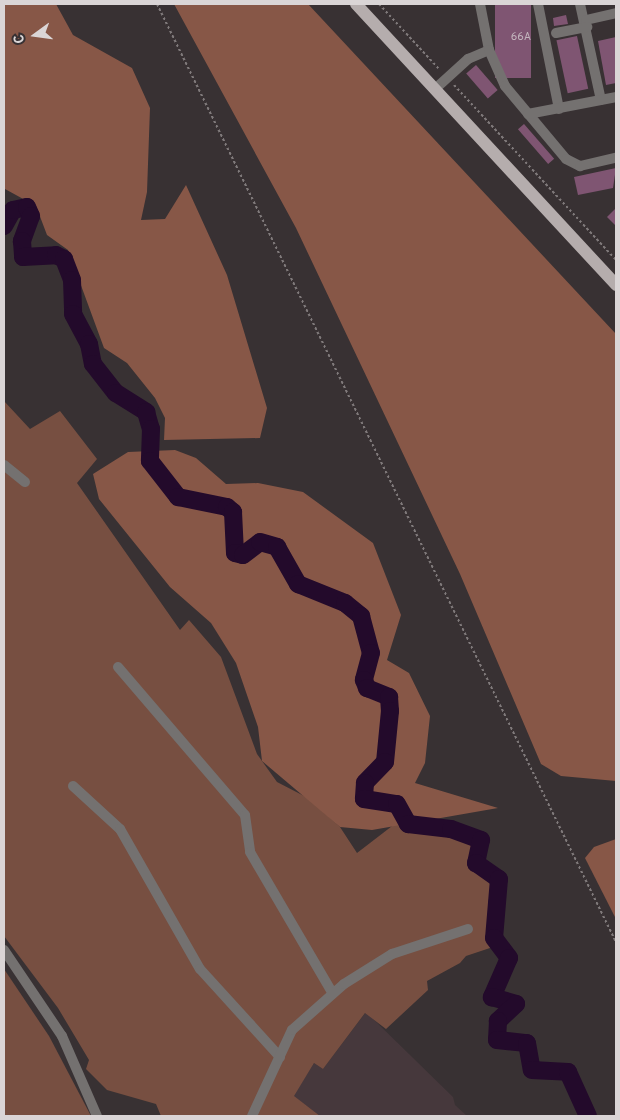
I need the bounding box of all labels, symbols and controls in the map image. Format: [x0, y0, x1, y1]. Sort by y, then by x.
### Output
north arrow [10, 10, 60, 60]
house number: 66А [511, 30, 531, 44]
text: С [11, 32, 29, 45]

